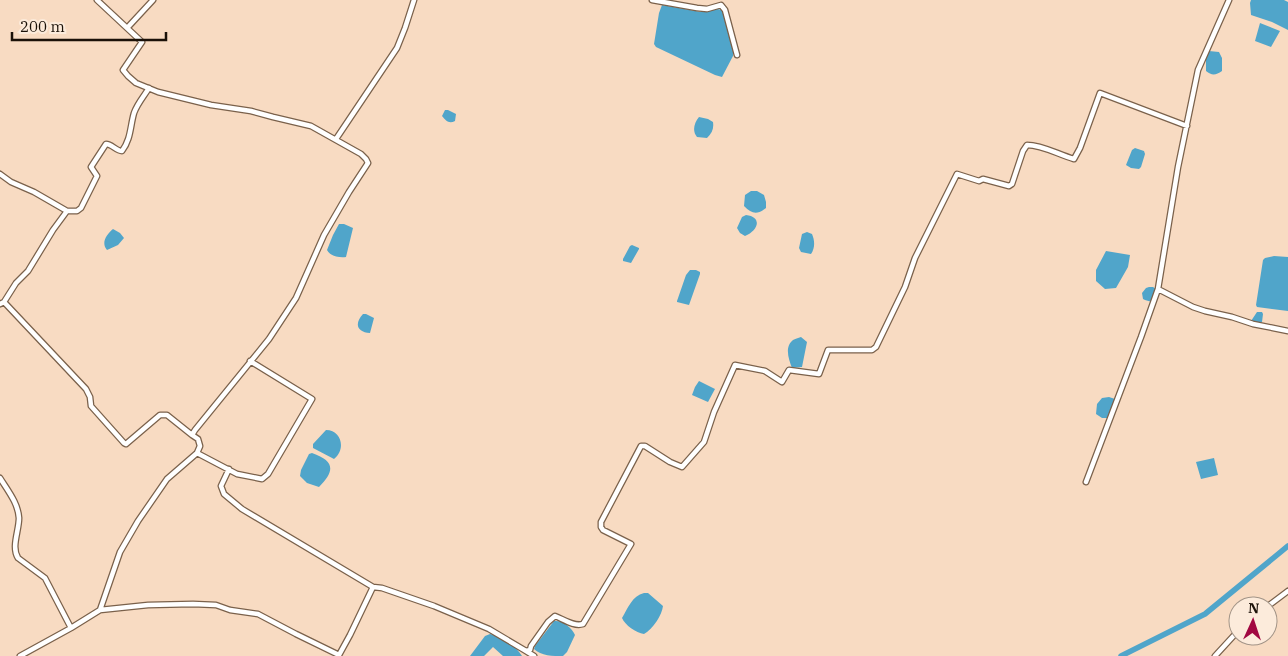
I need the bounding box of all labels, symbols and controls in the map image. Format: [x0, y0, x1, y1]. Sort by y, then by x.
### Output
scale bar [12, 10, 166, 42]
text: 200 m [20, 17, 65, 36]
north arrow [1228, 596, 1278, 646]
text: N [1248, 599, 1260, 617]

